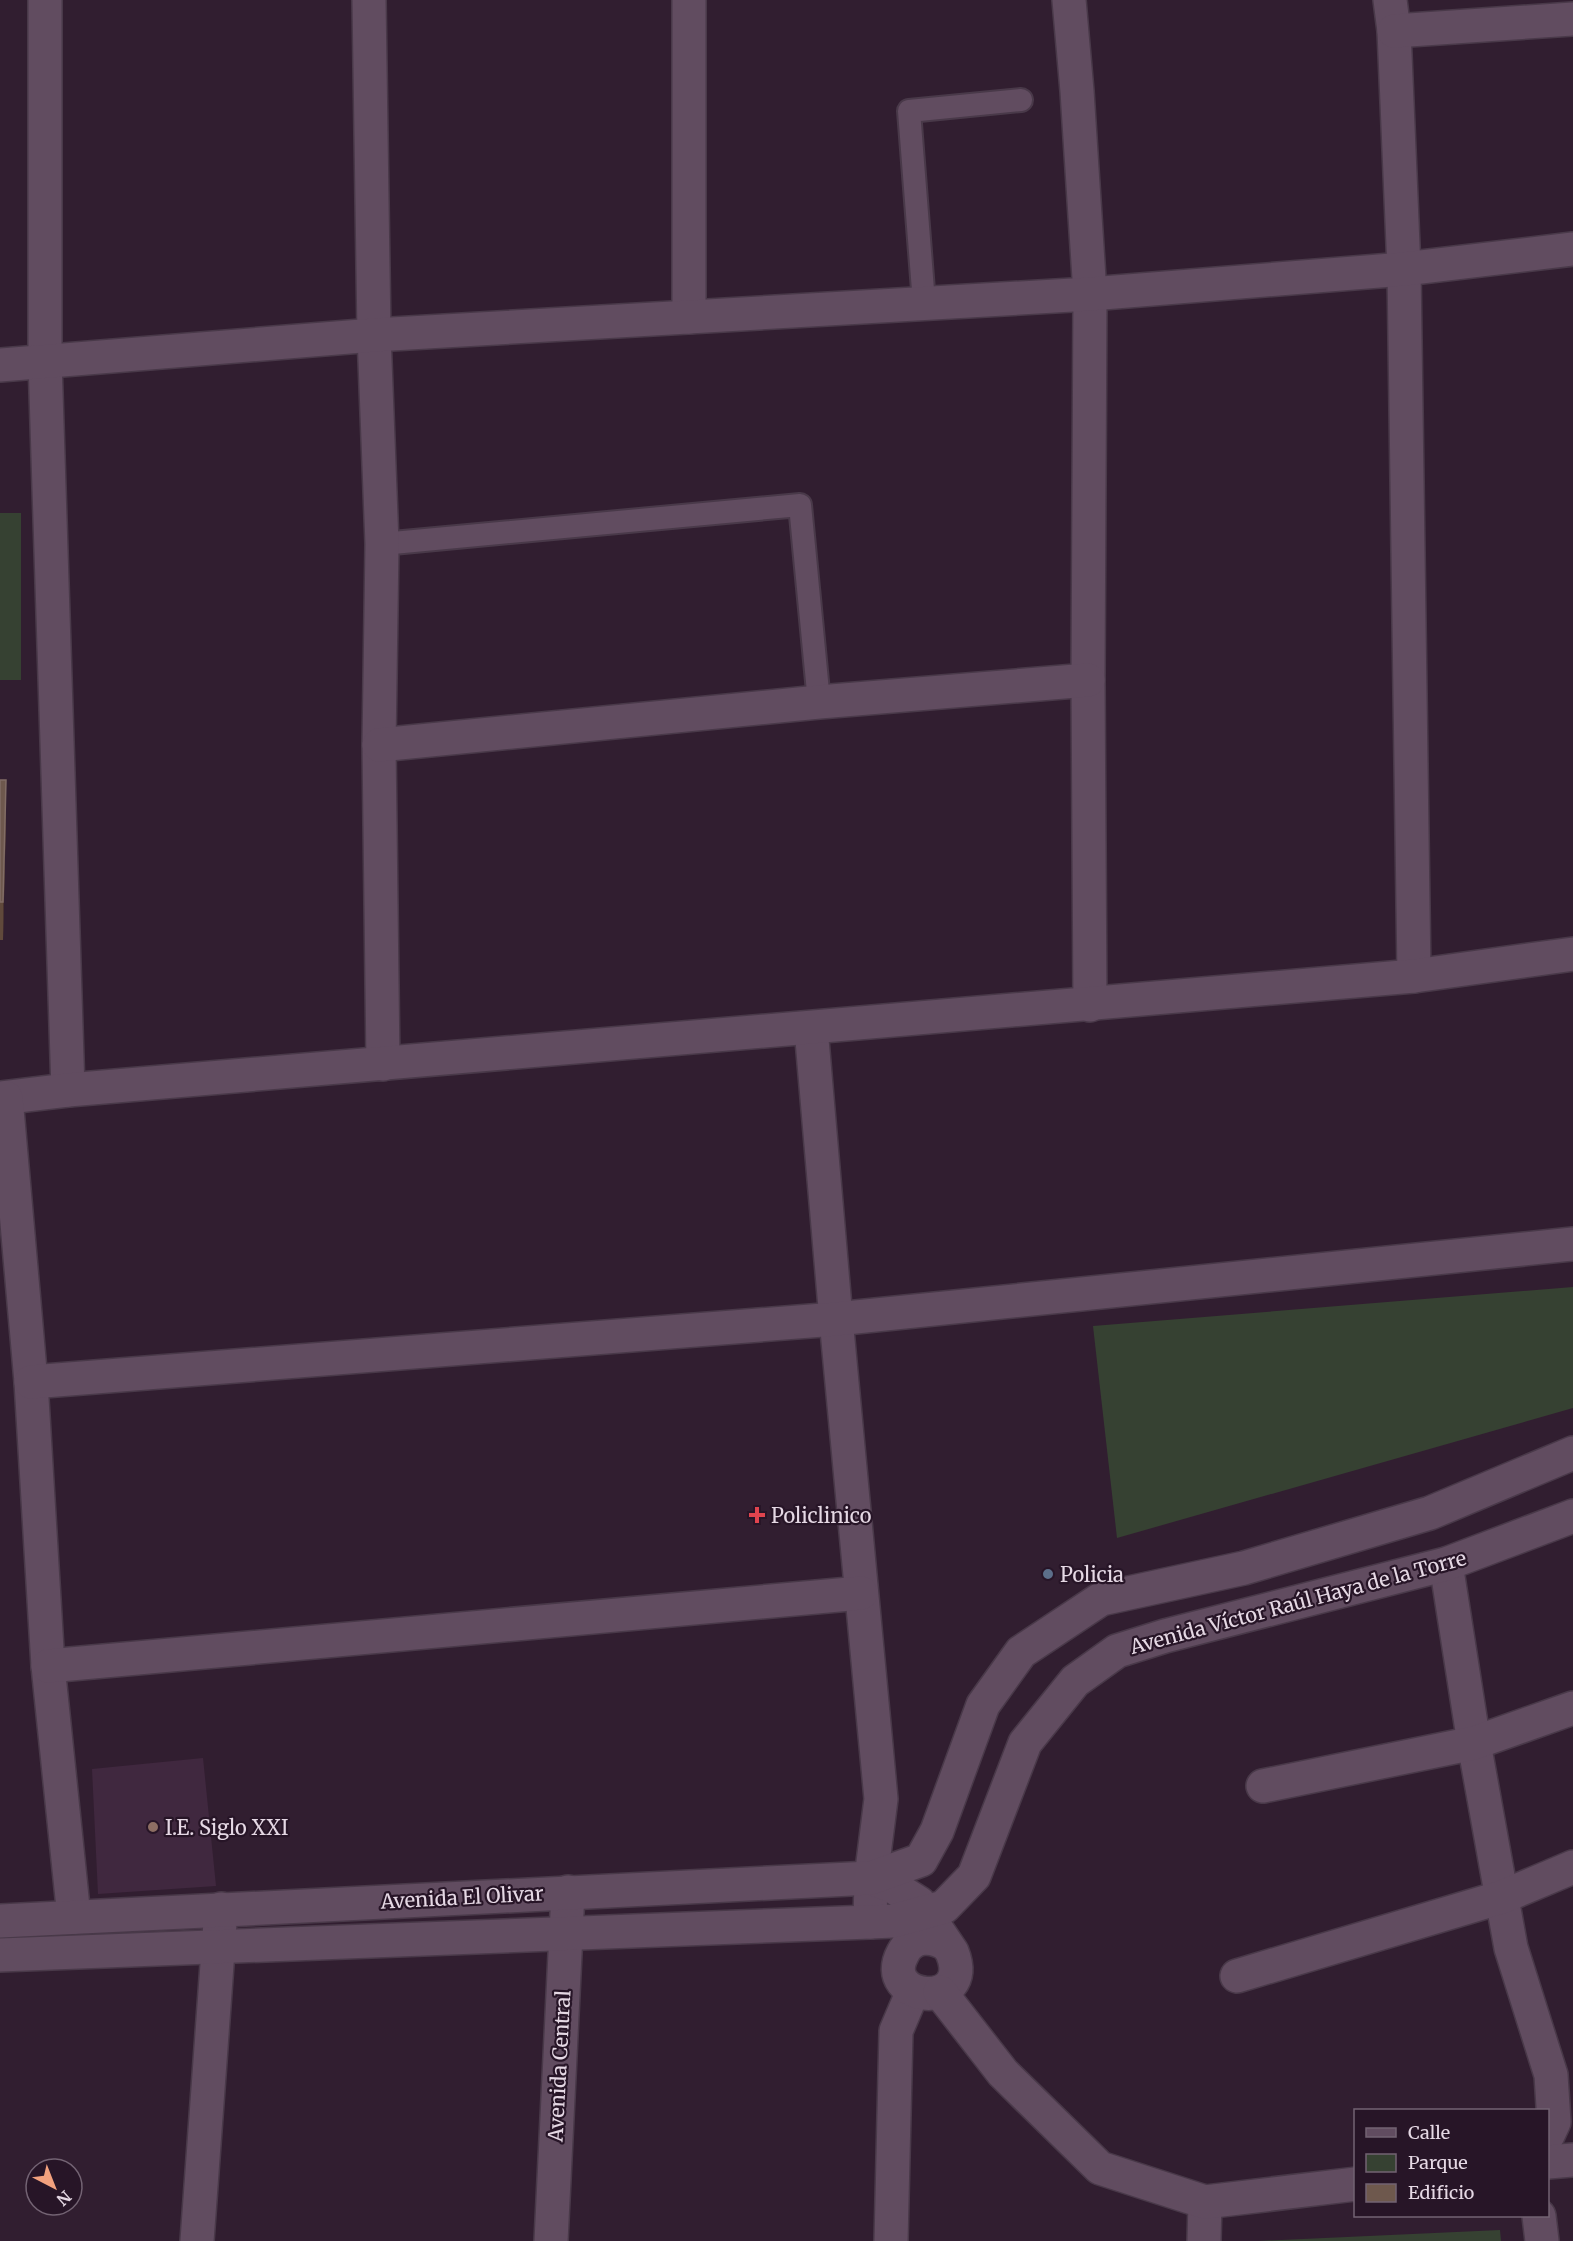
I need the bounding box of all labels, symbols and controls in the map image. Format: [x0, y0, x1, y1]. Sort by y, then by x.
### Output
place label: Policlinico [771, 1503, 872, 1528]
marker: Policlinico [748, 1506, 766, 1524]
street label: Avenida Víctor Raúl Haya de la Torre [1126, 1545, 1469, 1659]
place label: Policia [1060, 1562, 1124, 1587]
marker: Policia [1041, 1567, 1055, 1581]
place label: I.E. Siglo XXI [165, 1815, 288, 1840]
marker: I.E. Siglo XXI [146, 1820, 160, 1834]
street label: Avenida El Olivar [379, 1880, 544, 1914]
street label: Avenida Central [542, 1990, 575, 2143]
legend [1354, 2109, 1549, 2217]
text: Calle [1408, 2121, 1450, 2144]
text: Parque [1408, 2151, 1468, 2174]
north arrow [24, 2157, 84, 2217]
text: Edificio [1408, 2181, 1474, 2204]
text: N [52, 2186, 75, 2210]

